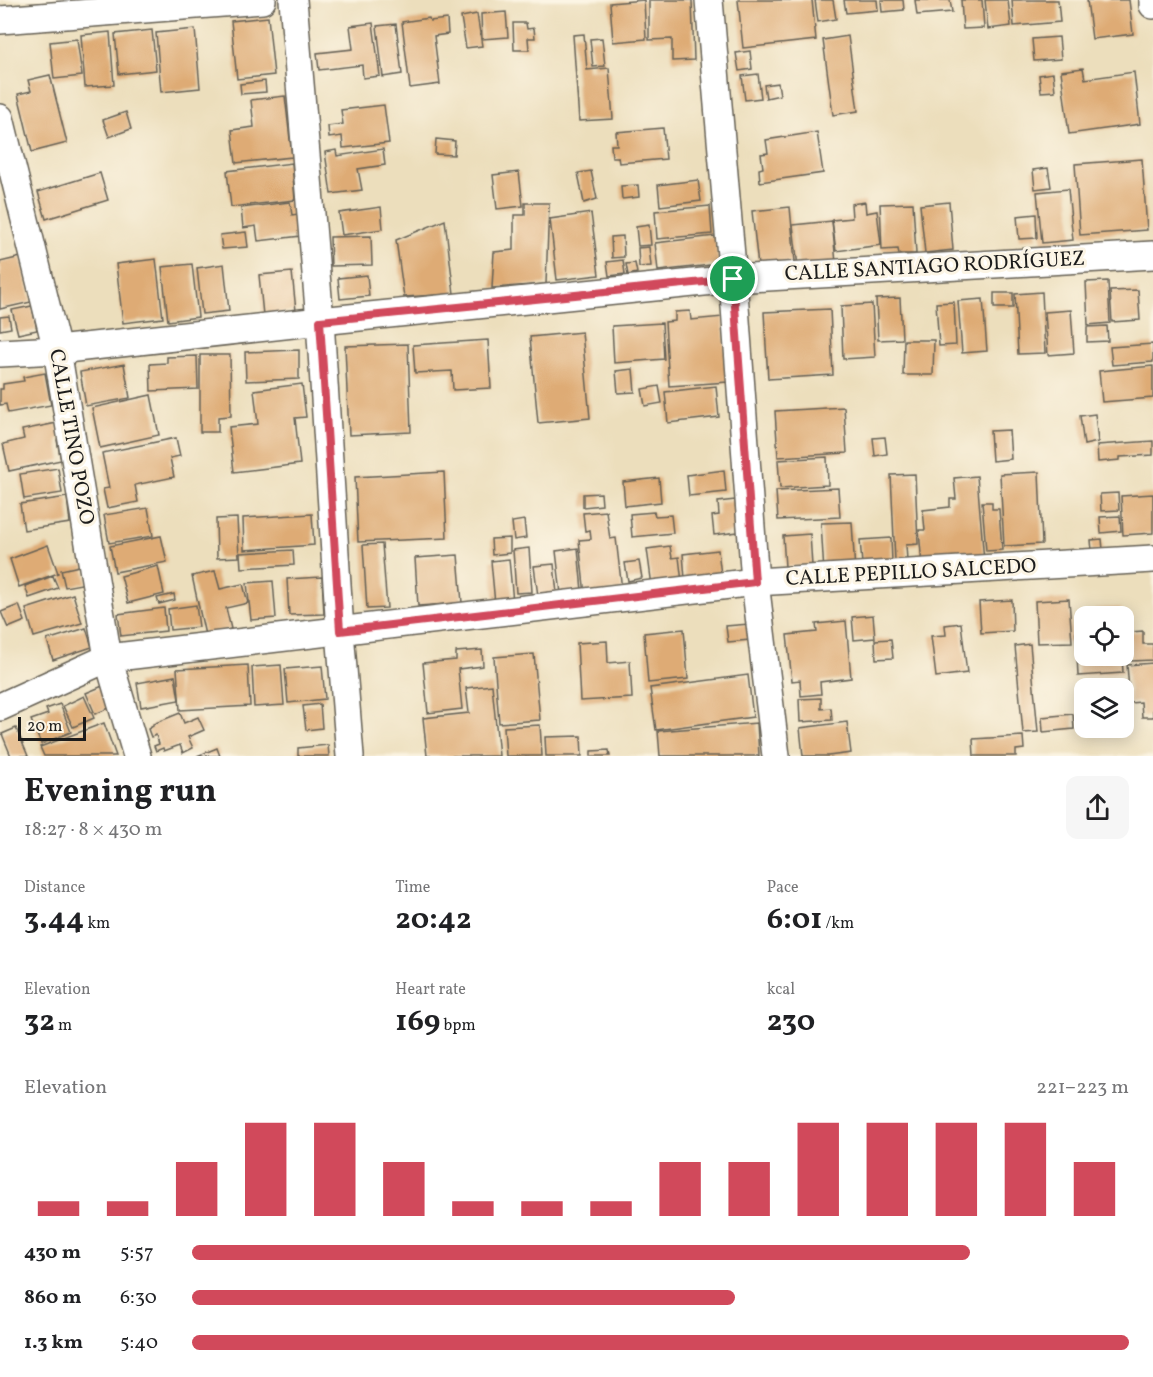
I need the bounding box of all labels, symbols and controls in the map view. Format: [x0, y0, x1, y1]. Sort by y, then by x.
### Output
street label: CALLE SANTIAGO RODRÍGUEZ [784, 245, 1086, 289]
pin [707, 253, 758, 304]
icon: arrive [716, 262, 749, 295]
street label: CALLE TINO POZO [41, 347, 101, 527]
street label: CALLE PEPILLO SALCEDO [785, 552, 1037, 594]
map controls [1074, 606, 1134, 738]
button: locate [1074, 606, 1134, 666]
button: layers [1074, 678, 1134, 738]
scale bar [18, 714, 86, 742]
text: 20 m [27, 716, 62, 738]
text: Evening run [24, 770, 217, 816]
button: share [1066, 776, 1129, 839]
text: 18:27 · 8 × 430 m [24, 816, 162, 844]
text: Distance [24, 877, 85, 899]
text: Time [395, 877, 430, 899]
text: Pace [767, 877, 799, 899]
text: 3.44 [24, 899, 84, 941]
text: 20:42 [395, 899, 472, 941]
text: 6:01 [767, 899, 822, 941]
text: km [84, 913, 110, 935]
text: /km [822, 913, 854, 935]
text: Elevation [24, 979, 91, 1001]
text: Heart rate [395, 979, 466, 1001]
text: kcal [767, 979, 795, 1001]
text: 32 [24, 1001, 55, 1043]
text: 169 [395, 1001, 440, 1043]
text: 230 [767, 1001, 815, 1043]
text: m [55, 1015, 72, 1037]
text: bpm [440, 1015, 476, 1037]
text: Elevation [24, 1074, 107, 1102]
text: 221–223 m [1036, 1074, 1129, 1102]
text: 430 m [24, 1239, 81, 1267]
text: 5:57 [120, 1239, 154, 1267]
text: 860 m [24, 1284, 82, 1312]
text: 6:30 [120, 1284, 157, 1312]
text: 1.3 km [24, 1329, 83, 1357]
text: 5:40 [120, 1329, 158, 1357]

